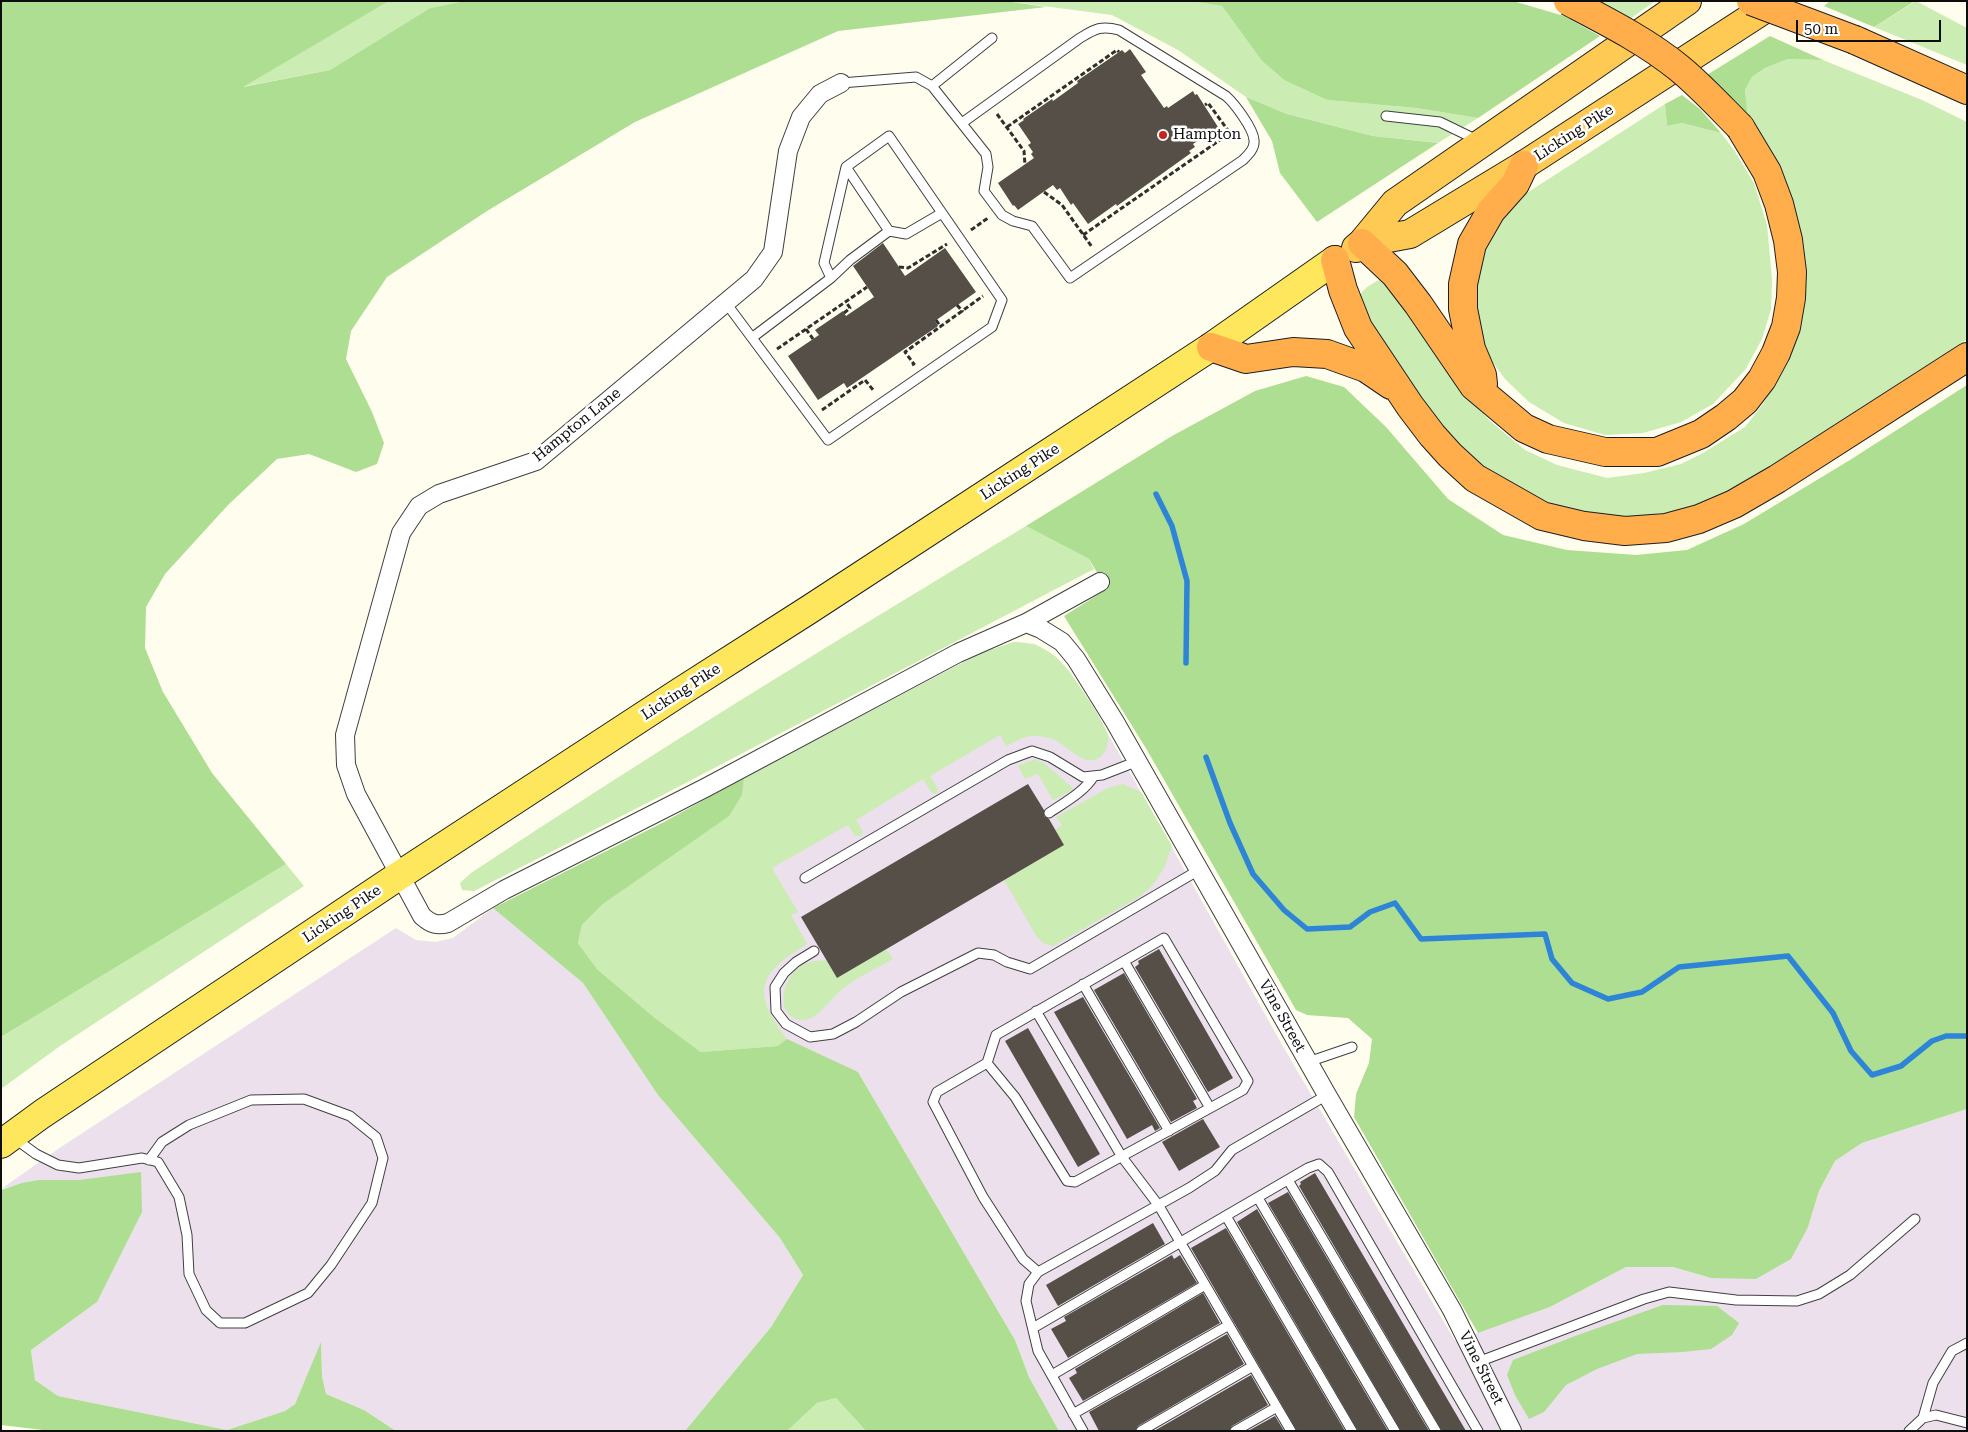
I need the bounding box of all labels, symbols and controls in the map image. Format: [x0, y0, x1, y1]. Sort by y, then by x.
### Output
scale bar [1798, 10, 1943, 42]
text: 50 m [1804, 20, 1838, 38]
street label: Licking Pike [1531, 101, 1617, 165]
place label: Hampton [1173, 126, 1241, 144]
marker: Hampton [1157, 129, 1169, 141]
street label: Hampton Lane [530, 384, 624, 466]
street label: Licking Pike [977, 440, 1063, 504]
street label: Licking Pike [638, 660, 724, 724]
street label: Licking Pike [299, 881, 385, 947]
street label: Vine Street [1255, 977, 1309, 1055]
street label: Vine Street [1455, 1328, 1507, 1408]

